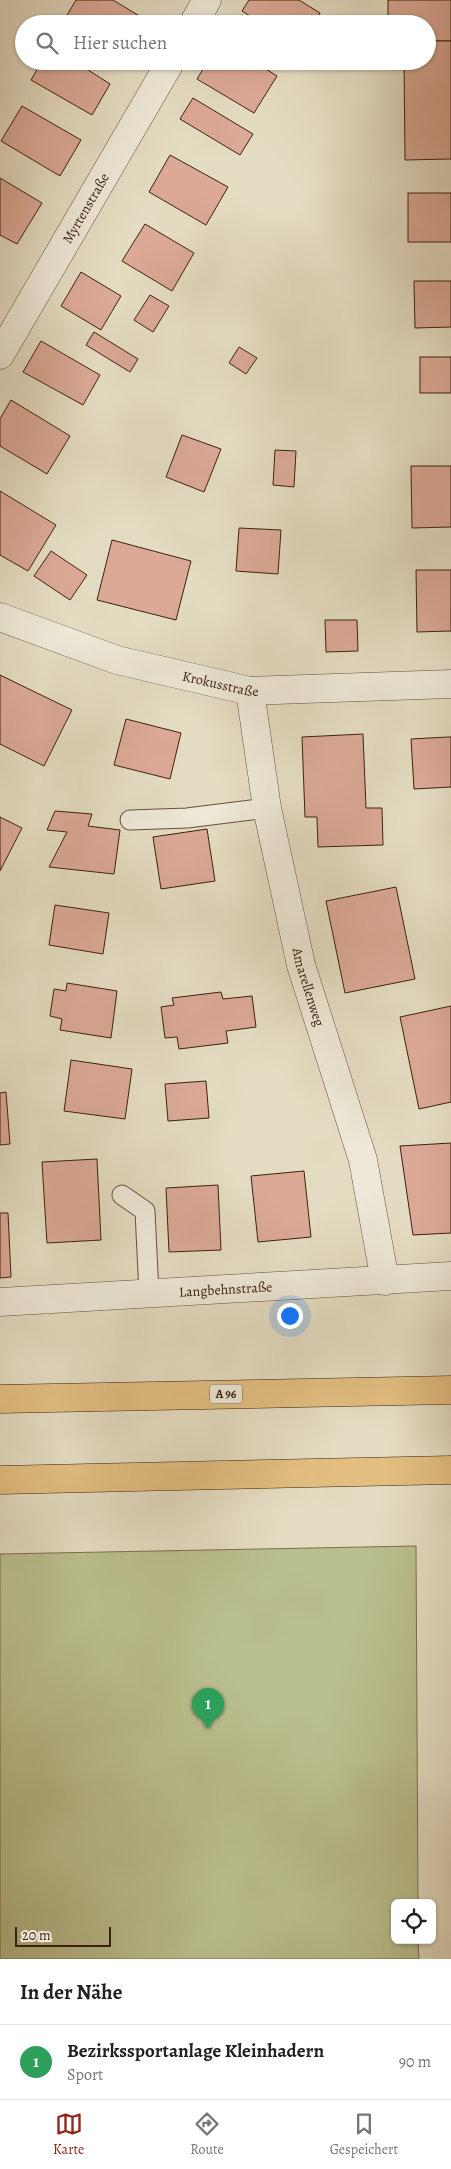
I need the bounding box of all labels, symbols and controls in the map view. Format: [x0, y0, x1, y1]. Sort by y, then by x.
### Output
search box [15, 15, 436, 70]
icon: search [33, 29, 61, 57]
text: Hier suchen [73, 30, 167, 56]
street label: Myrtenstraße [58, 169, 113, 247]
street label: Krokusstraße [181, 666, 259, 701]
street label: Amarellenweg [288, 945, 329, 1028]
street label: Langbehnstraße [178, 1277, 273, 1301]
your location [277, 1303, 303, 1329]
road number: A 96 [210, 1385, 242, 1404]
pin: 1 [192, 1688, 224, 1729]
map controls [391, 1899, 436, 1944]
button: locate [391, 1899, 436, 1944]
scale bar [15, 1924, 111, 1947]
text: 20 m [22, 1926, 51, 1945]
text: In der Nähe [20, 1978, 122, 2006]
text: Bezirkssportanlage Kleinhadern [67, 2038, 324, 2064]
text: 1 [33, 2051, 39, 2073]
text: 90 m [399, 2051, 431, 2073]
text: Sport [67, 2064, 103, 2086]
tab: Karte [53, 2110, 84, 2159]
tab: Route [190, 2110, 224, 2159]
tab: Gespeichert [330, 2110, 398, 2159]

